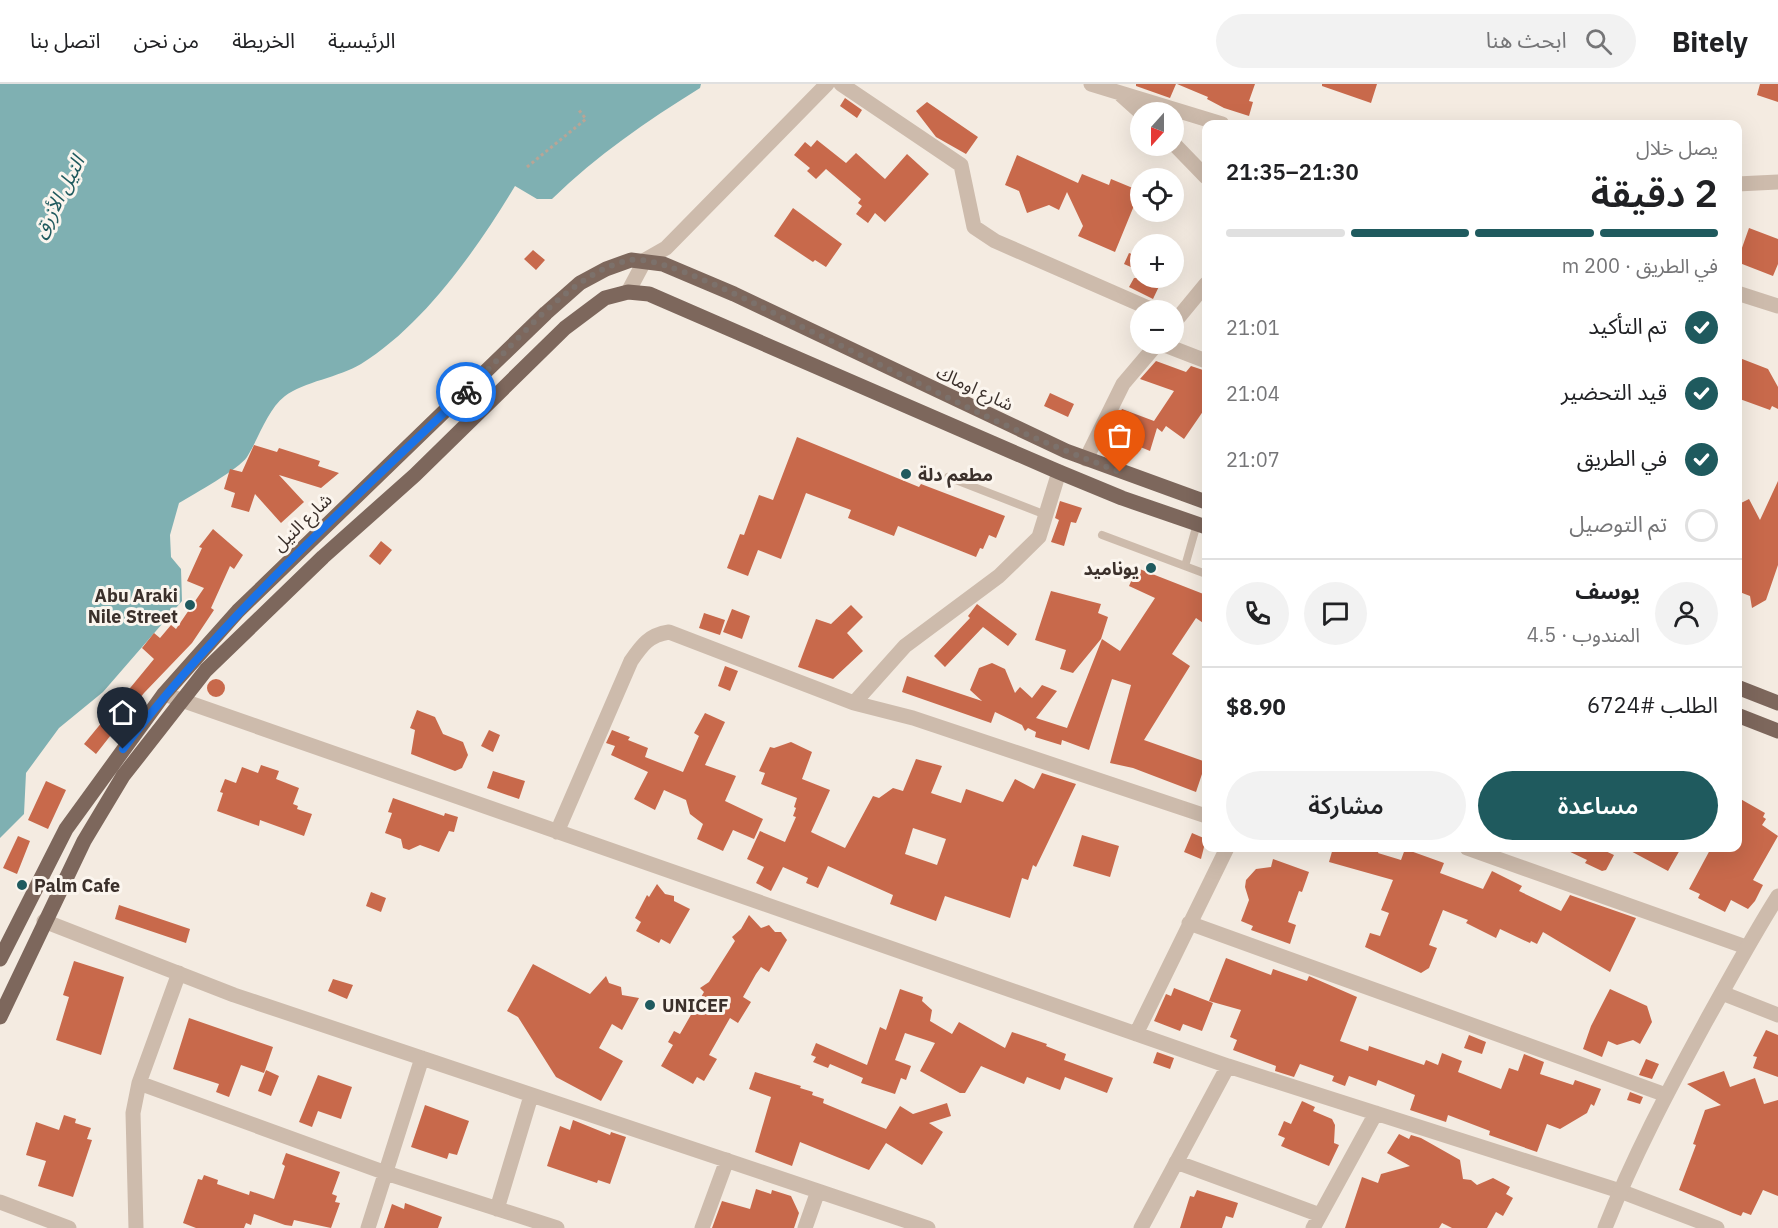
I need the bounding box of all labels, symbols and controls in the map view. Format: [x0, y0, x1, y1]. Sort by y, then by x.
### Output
search box [1216, 14, 1636, 68]
text: Bitely [1672, 23, 1748, 60]
text: ابحث هنا [1486, 25, 1567, 54]
icon: search [1582, 25, 1615, 58]
text: اتصل بنا [30, 26, 100, 54]
text: من نحن [133, 26, 199, 54]
text: الخريطة [232, 26, 295, 54]
text: الرئيسية [328, 26, 396, 54]
north arrow [1130, 102, 1184, 156]
map controls [1130, 102, 1184, 354]
text: يصل خلال [1636, 134, 1718, 161]
water label: النيل الأزرق [26, 149, 91, 243]
text: 21:30–21:35 [1226, 157, 1359, 186]
text: 2 دقيقة [1591, 167, 1718, 218]
button: locate [1130, 168, 1184, 222]
button: + [1130, 234, 1184, 288]
text: في الطريق · 200 m [1562, 252, 1718, 279]
button: − [1130, 300, 1184, 354]
text: تم التأكيد [1588, 311, 1667, 340]
icon: check [1685, 311, 1718, 344]
text: 21:01 [1226, 314, 1280, 341]
street label: شارع اوماك [932, 360, 1017, 419]
courier [436, 362, 496, 422]
icon: bike [450, 376, 483, 409]
text: قيد التحضير [1561, 377, 1667, 406]
icon: check [1685, 377, 1718, 410]
text: 21:04 [1226, 380, 1280, 407]
pin [1094, 410, 1145, 472]
icon: bag [1103, 419, 1136, 452]
text: في الطريق [1577, 443, 1667, 472]
icon: check [1685, 443, 1718, 476]
text: 21:07 [1226, 446, 1280, 473]
place label: مطعم دلة [918, 463, 993, 488]
marker: مطعم دلة [899, 467, 913, 481]
street label: شارع النيل [267, 488, 339, 558]
text: تم التوصيل [1569, 509, 1667, 538]
place label: يوناميد [1084, 557, 1139, 580]
marker: يوناميد [1144, 561, 1158, 575]
text: يوسف [1575, 576, 1640, 605]
button: phone [1226, 582, 1289, 645]
button: chat [1304, 582, 1367, 645]
button: person [1655, 582, 1718, 645]
place label: Abu Araki Nile Street [88, 584, 178, 628]
marker: Abu Araki Nile Street [183, 598, 197, 612]
text: المندوب · 4.5 [1527, 621, 1640, 648]
pin [97, 687, 148, 749]
text: الطلب #6724 [1587, 690, 1718, 719]
text: $8.90 [1226, 692, 1286, 721]
icon: home [106, 696, 139, 729]
button: مشاركة [1226, 771, 1466, 840]
button: مساعدة [1478, 771, 1718, 840]
place label: Palm Cafe [34, 874, 120, 897]
marker: Palm Cafe [15, 878, 29, 892]
place label: UNICEF [662, 994, 728, 1017]
marker: UNICEF [643, 998, 657, 1012]

